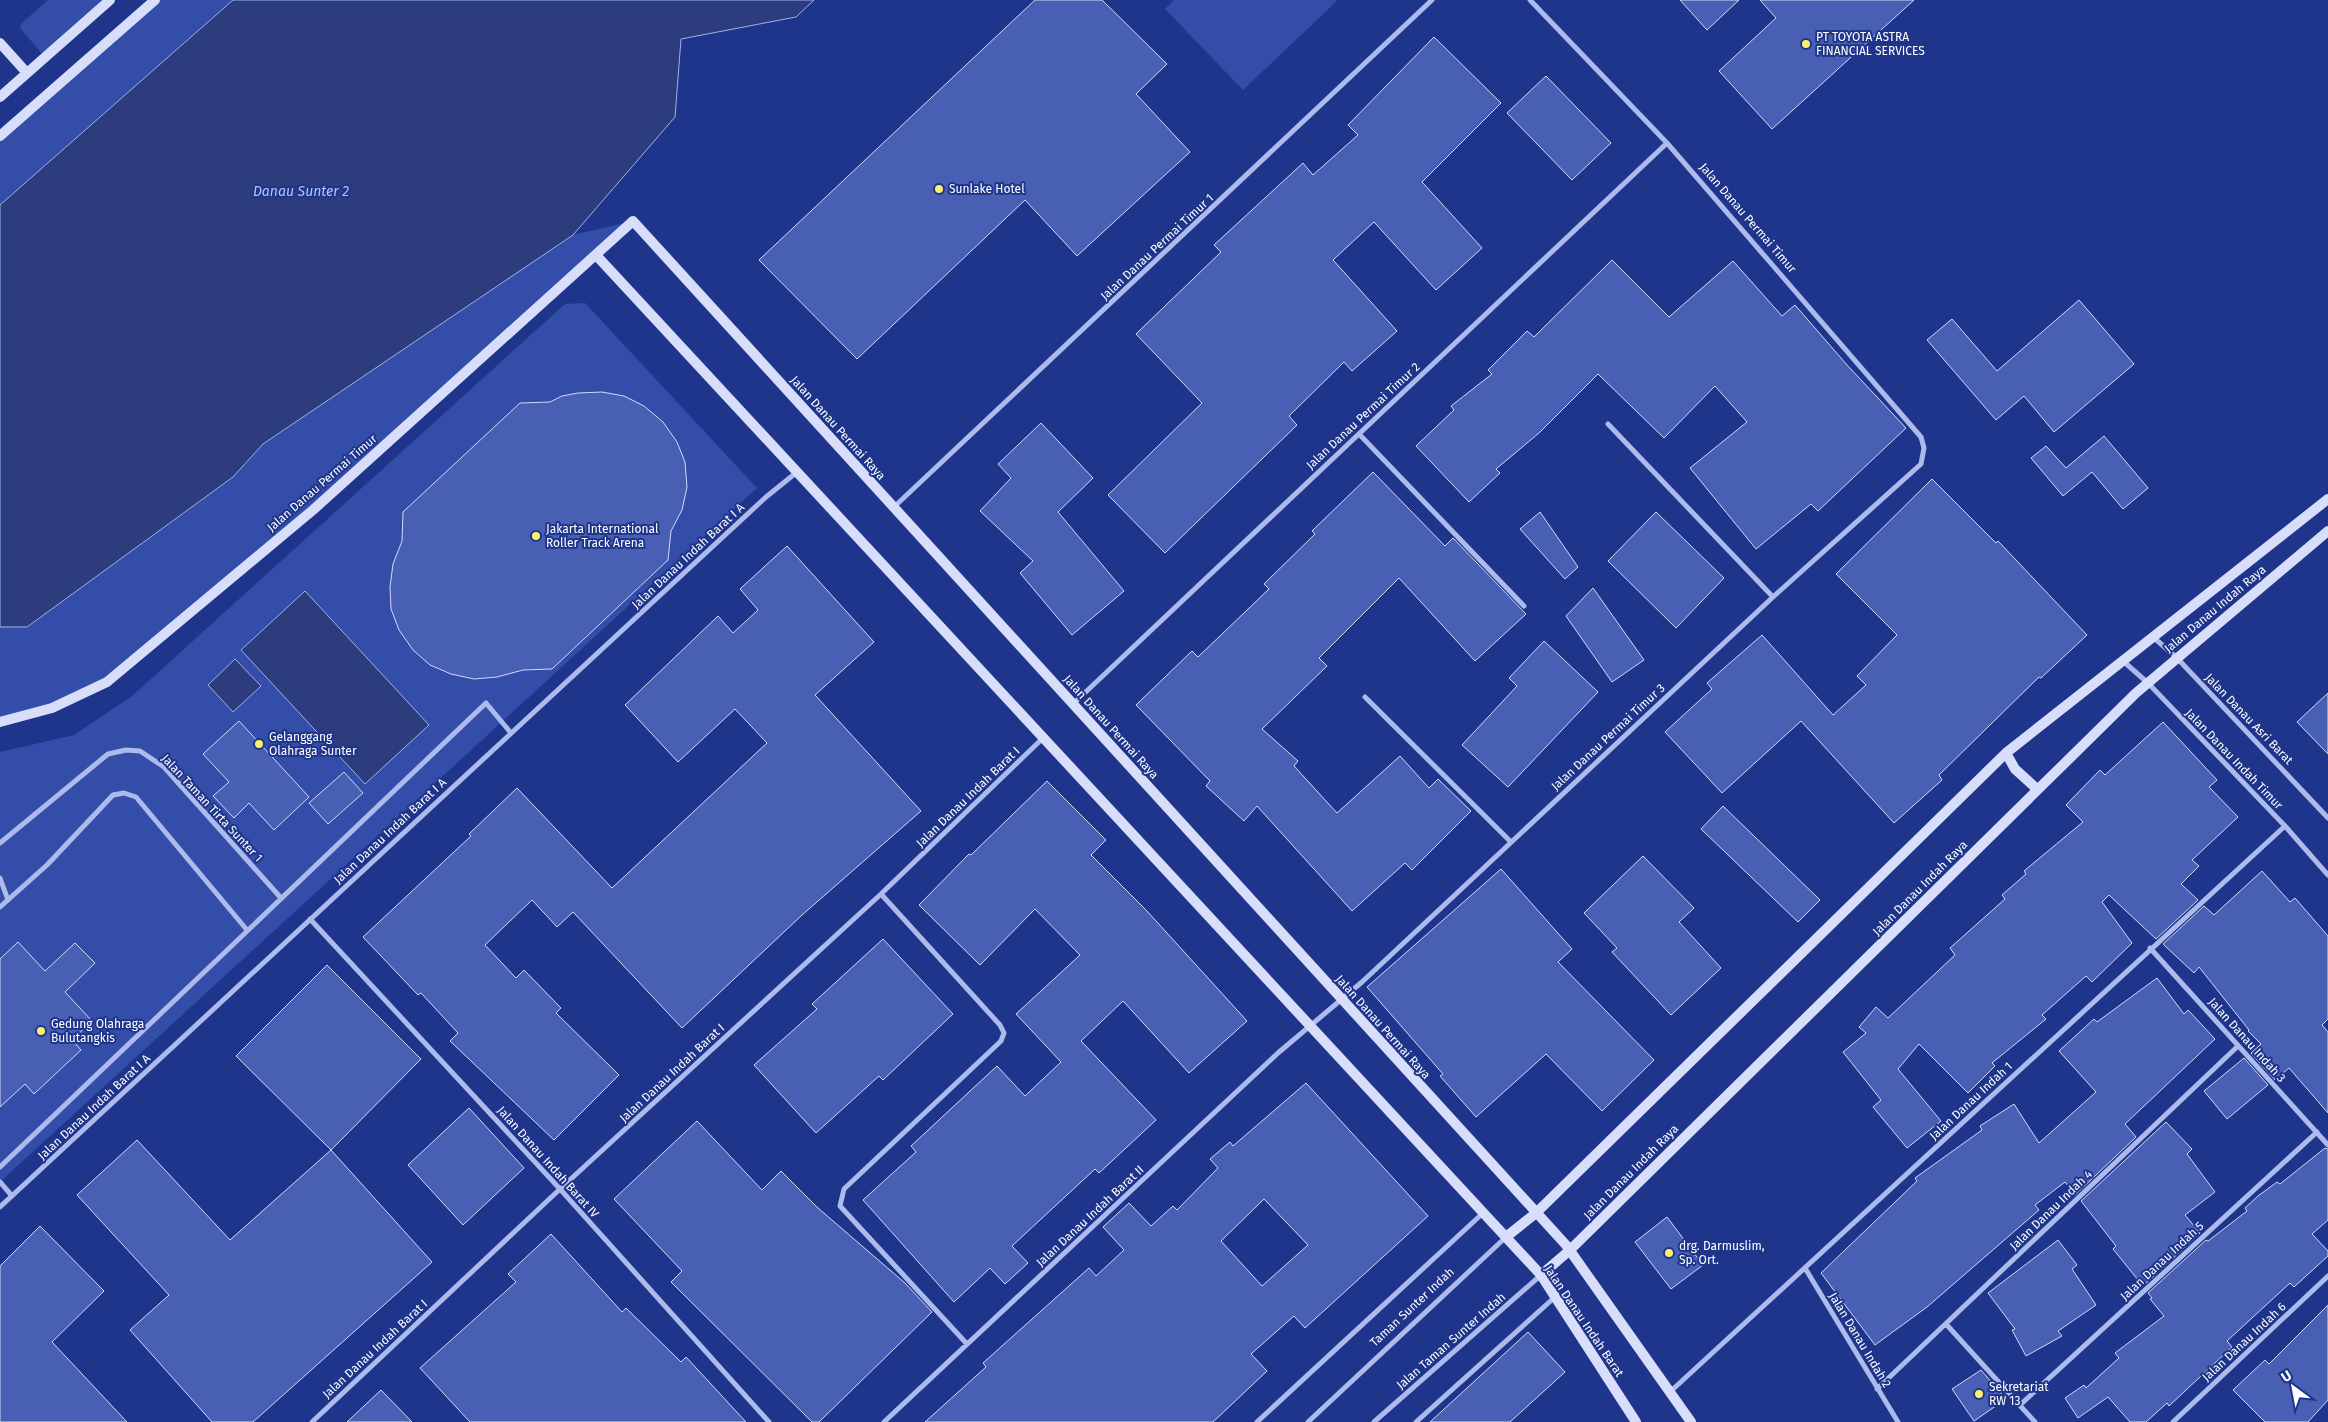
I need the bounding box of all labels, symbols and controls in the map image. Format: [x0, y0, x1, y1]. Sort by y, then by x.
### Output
place label: PT TOYOTA ASTRA FINANCIAL SERVICES [1816, 30, 1925, 58]
marker: PT TOYOTA ASTRA FINANCIAL SERVICES [1800, 38, 1812, 50]
street label: Jalan Danau Permai Timur [1697, 160, 1800, 276]
place label: Sunlake Hotel [949, 182, 1025, 196]
water label: Danau Sunter 2 [253, 183, 349, 200]
marker: Sunlake Hotel [933, 183, 945, 195]
street label: Jalan Danau Permai Timur 1 [1098, 191, 1216, 303]
street label: Jalan Danau Permai Timur 2 [1303, 360, 1423, 472]
street label: Jalan Danau Permai Raya [788, 373, 888, 483]
street label: Jalan Danau Permai Timur [264, 431, 380, 534]
street label: Jalan Danau Indah Barat I A [629, 500, 747, 612]
place label: Jakarta International Roller Track Arena [546, 522, 659, 550]
marker: Jakarta International Roller Track Arena [530, 530, 542, 542]
street label: Jalan Danau Indah Raya [2161, 562, 2269, 656]
street label: Jalan Danau Asri Barat [2202, 671, 2296, 768]
street label: Jalan Danau Permai Raya [1061, 672, 1161, 782]
street label: Jalan Danau Permai Timur 3 [1548, 681, 1668, 793]
street label: Jalan Danau Indah Timur [2182, 706, 2286, 812]
place label: Gelanggang Olahraga Sunter [269, 730, 357, 758]
marker: Gelanggang Olahraga Sunter [253, 738, 265, 750]
street label: Jalan Danau Indah Barat I [913, 744, 1023, 850]
street label: Jalan Taman Tirta Sunter 1 [159, 751, 265, 865]
street label: Jalan Danau Indah Barat I A [331, 775, 449, 887]
street label: Jalan Danau Indah Raya [1870, 838, 1970, 938]
street label: Jalan Danau Permai Raya [1333, 972, 1433, 1082]
street label: Jalan Danau Indah 3 [2205, 995, 2289, 1085]
place label: Gedung Olahraga Bulutangkis [51, 1017, 144, 1045]
street label: Jalan Danau Indah Barat I [617, 1021, 727, 1125]
marker: Gedung Olahraga Bulutangkis [35, 1025, 47, 1037]
street label: Jalan Danau Indah Barat I A [35, 1051, 153, 1163]
street label: Jalan Danau Indah 1 [1927, 1059, 2015, 1143]
street label: Jalan Danau Indah Barat IV [494, 1103, 602, 1221]
street label: Jalan Danau Indah Raya [1581, 1122, 1681, 1222]
street label: Jalan Danau Indah Barat II [1033, 1163, 1147, 1269]
street label: Jalan Danau Indah 4 [2007, 1167, 2096, 1253]
street label: Jalan Danau Indah 5 [2118, 1219, 2206, 1303]
place label: drg. Darmuslim, Sp. Ort. [1679, 1239, 1765, 1267]
marker: drg. Darmuslim, Sp. Ort. [1663, 1247, 1675, 1259]
street label: Jalan Danau Indah Barat [1541, 1263, 1627, 1380]
street label: Taman Sunter Indah [1367, 1265, 1457, 1349]
street label: Jalan Taman Sunter Indah [1394, 1290, 1508, 1392]
street label: Jalan Danau Indah 2 [1826, 1290, 1894, 1390]
street label: Jalan Danau Indah Barat I [320, 1297, 430, 1401]
street label: Jalan Danau Indah 6 [2199, 1300, 2289, 1384]
north arrow [2268, 1362, 2318, 1412]
text: U [2278, 1367, 2295, 1386]
place label: Sekretariat RW 13 [1989, 1380, 2049, 1408]
marker: Sekretariat RW 13 [1973, 1388, 1985, 1400]

